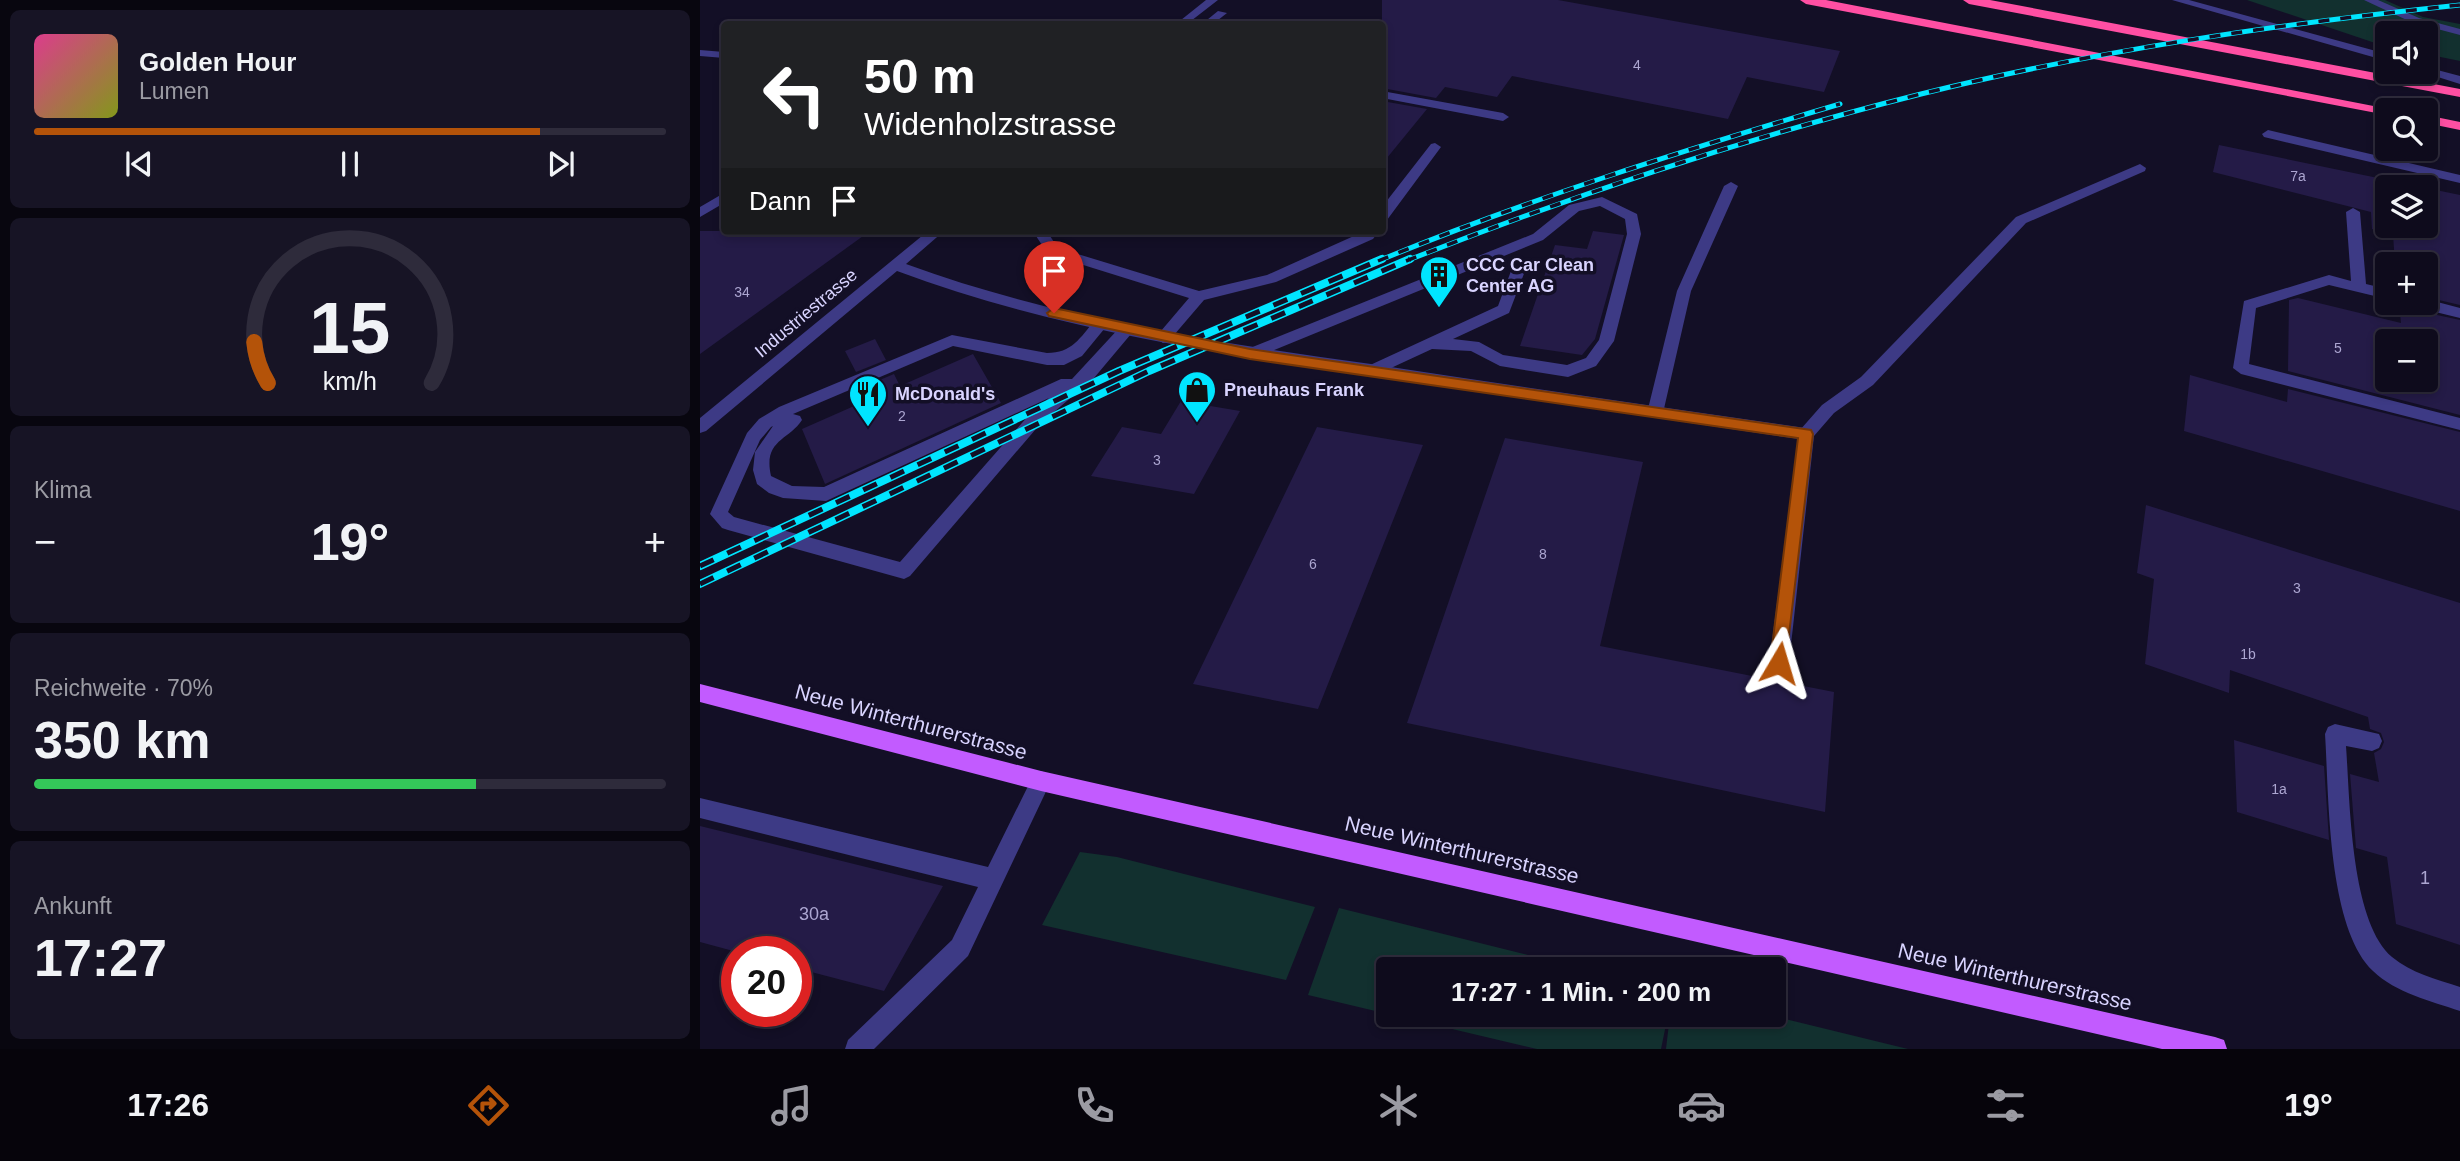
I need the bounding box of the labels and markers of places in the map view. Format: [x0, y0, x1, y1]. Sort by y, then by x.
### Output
pin [1024, 241, 1084, 313]
building icon: CCC Car Clean Center AG [1418, 254, 1460, 309]
place label: CCC Car Clean Center AG [1466, 255, 1594, 296]
shop icon: Pneuhaus Frank [1176, 369, 1218, 424]
restaurant icon: McDonald's [847, 373, 889, 428]
place label: Pneuhaus Frank [1224, 380, 1365, 400]
place label: McDonald's [895, 384, 995, 404]

